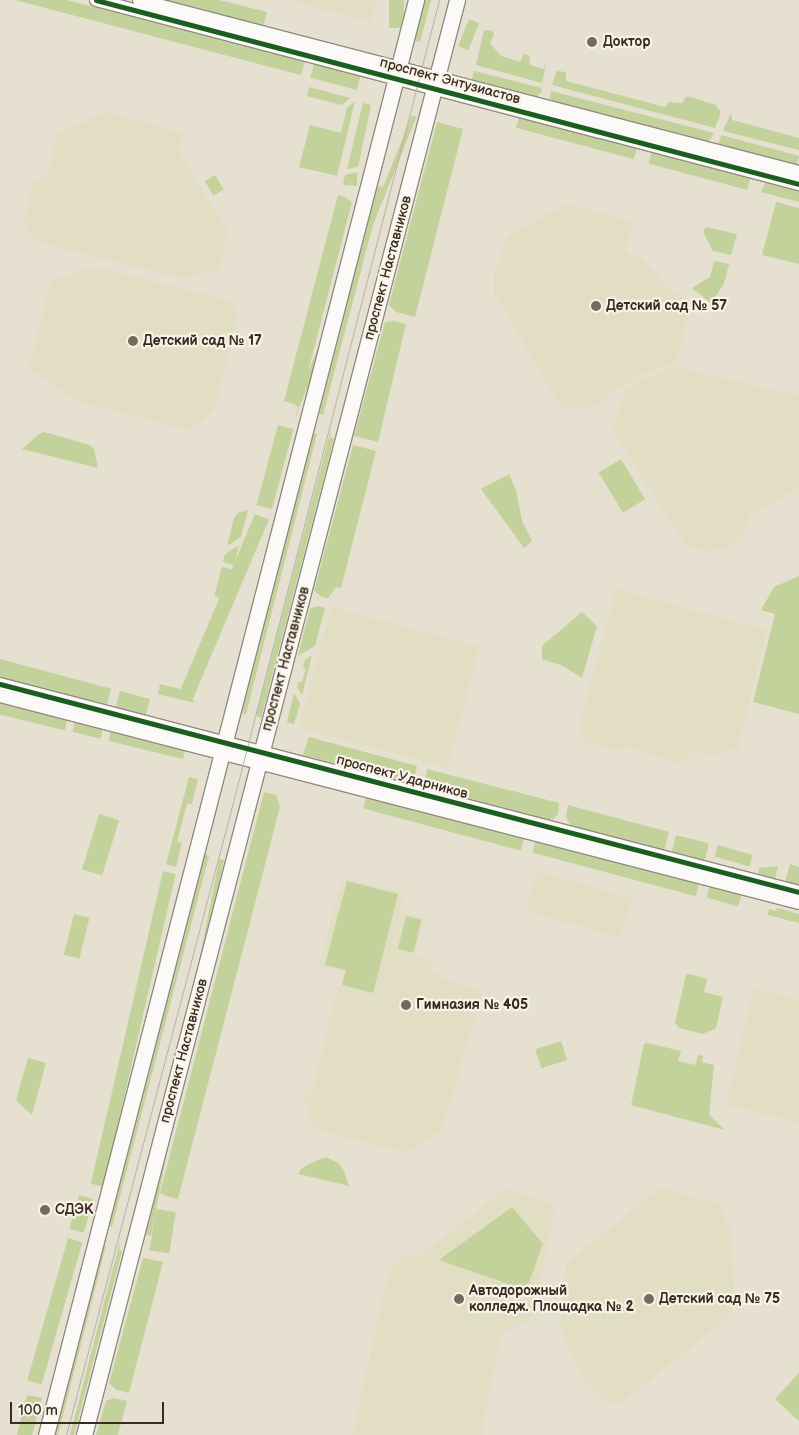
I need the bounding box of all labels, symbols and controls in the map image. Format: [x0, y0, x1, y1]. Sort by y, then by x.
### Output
place label: Доктор [603, 34, 650, 50]
marker: Доктор [585, 35, 599, 49]
street label: проспект Энтузиастов [378, 54, 522, 108]
street label: проспект Наставников [361, 194, 415, 342]
place label: Детский сад № 57 [606, 298, 727, 314]
marker: Детский сад № 57 [590, 300, 602, 312]
place label: Детский сад № 17 [143, 333, 262, 349]
marker: Детский сад № 17 [127, 335, 139, 347]
street label: проспект Наставников [259, 585, 313, 733]
street label: проспект Ударников [335, 751, 469, 803]
street label: проспект Наставников [157, 977, 211, 1125]
place label: Гимназия № 405 [416, 997, 528, 1013]
marker: Гимназия № 405 [400, 999, 412, 1011]
place label: СДЭК [55, 1202, 93, 1218]
marker: СДЭК [39, 1204, 51, 1216]
place label: Автодорожный колледж. Площадка № 2 [469, 1283, 634, 1315]
place label: Детский сад № 75 [659, 1291, 780, 1307]
marker: Автодорожный колледж. Площадка № 2 [453, 1293, 465, 1305]
marker: Детский сад № 75 [643, 1293, 655, 1305]
scale bar [12, 1392, 166, 1424]
text: 100 m [18, 1401, 58, 1420]

